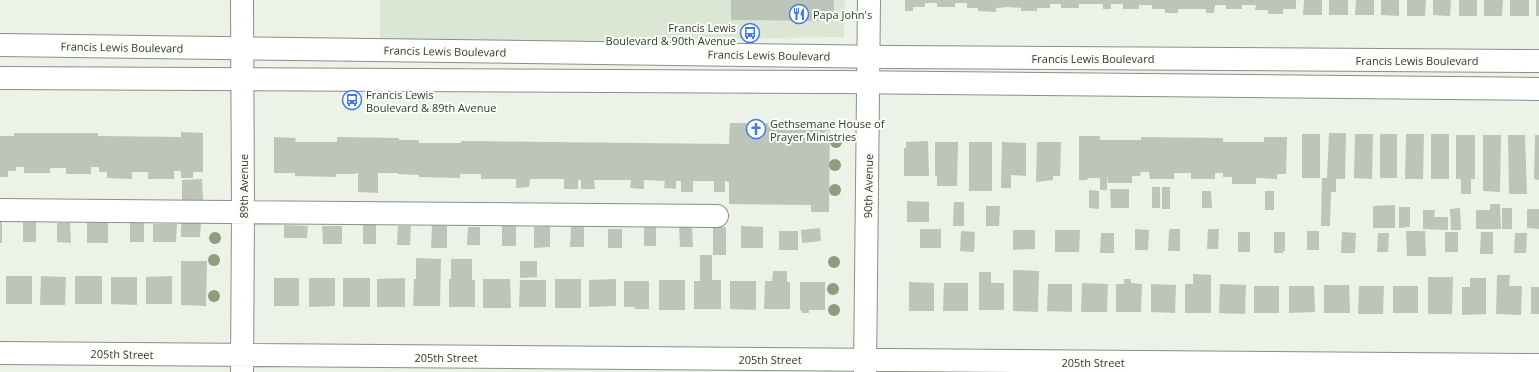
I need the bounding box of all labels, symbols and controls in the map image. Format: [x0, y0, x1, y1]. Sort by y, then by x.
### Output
restaurant icon: Papa John's [788, 3, 810, 25]
place label: Papa John's [813, 7, 872, 22]
place label: Francis Lewis Boulevard & 90th Avenue [606, 20, 736, 48]
bus stop icon: Francis Lewis Boulevard & 90th Avenue [739, 22, 761, 44]
street label: Francis Lewis Boulevard [60, 38, 184, 56]
street label: Francis Lewis Boulevard [383, 42, 507, 60]
street label: Francis Lewis Boulevard [707, 46, 831, 64]
street label: Francis Lewis Boulevard [1032, 51, 1154, 66]
street label: Francis Lewis Boulevard [1356, 53, 1478, 68]
place label: Francis Lewis Boulevard & 89th Avenue [366, 87, 496, 115]
bus stop icon: Francis Lewis Boulevard & 89th Avenue [341, 89, 363, 111]
place label: Gethsemane House of Prayer Ministries [770, 116, 886, 144]
church icon: Gethsemane House of Prayer Ministries [745, 118, 767, 140]
street label: 89th Avenue [236, 154, 251, 218]
street label: 90th Avenue [860, 154, 876, 218]
street label: 205th Street [90, 346, 154, 362]
street label: 205th Street [414, 350, 478, 365]
street label: 205th Street [738, 352, 802, 367]
street label: 205th Street [1061, 355, 1125, 370]

